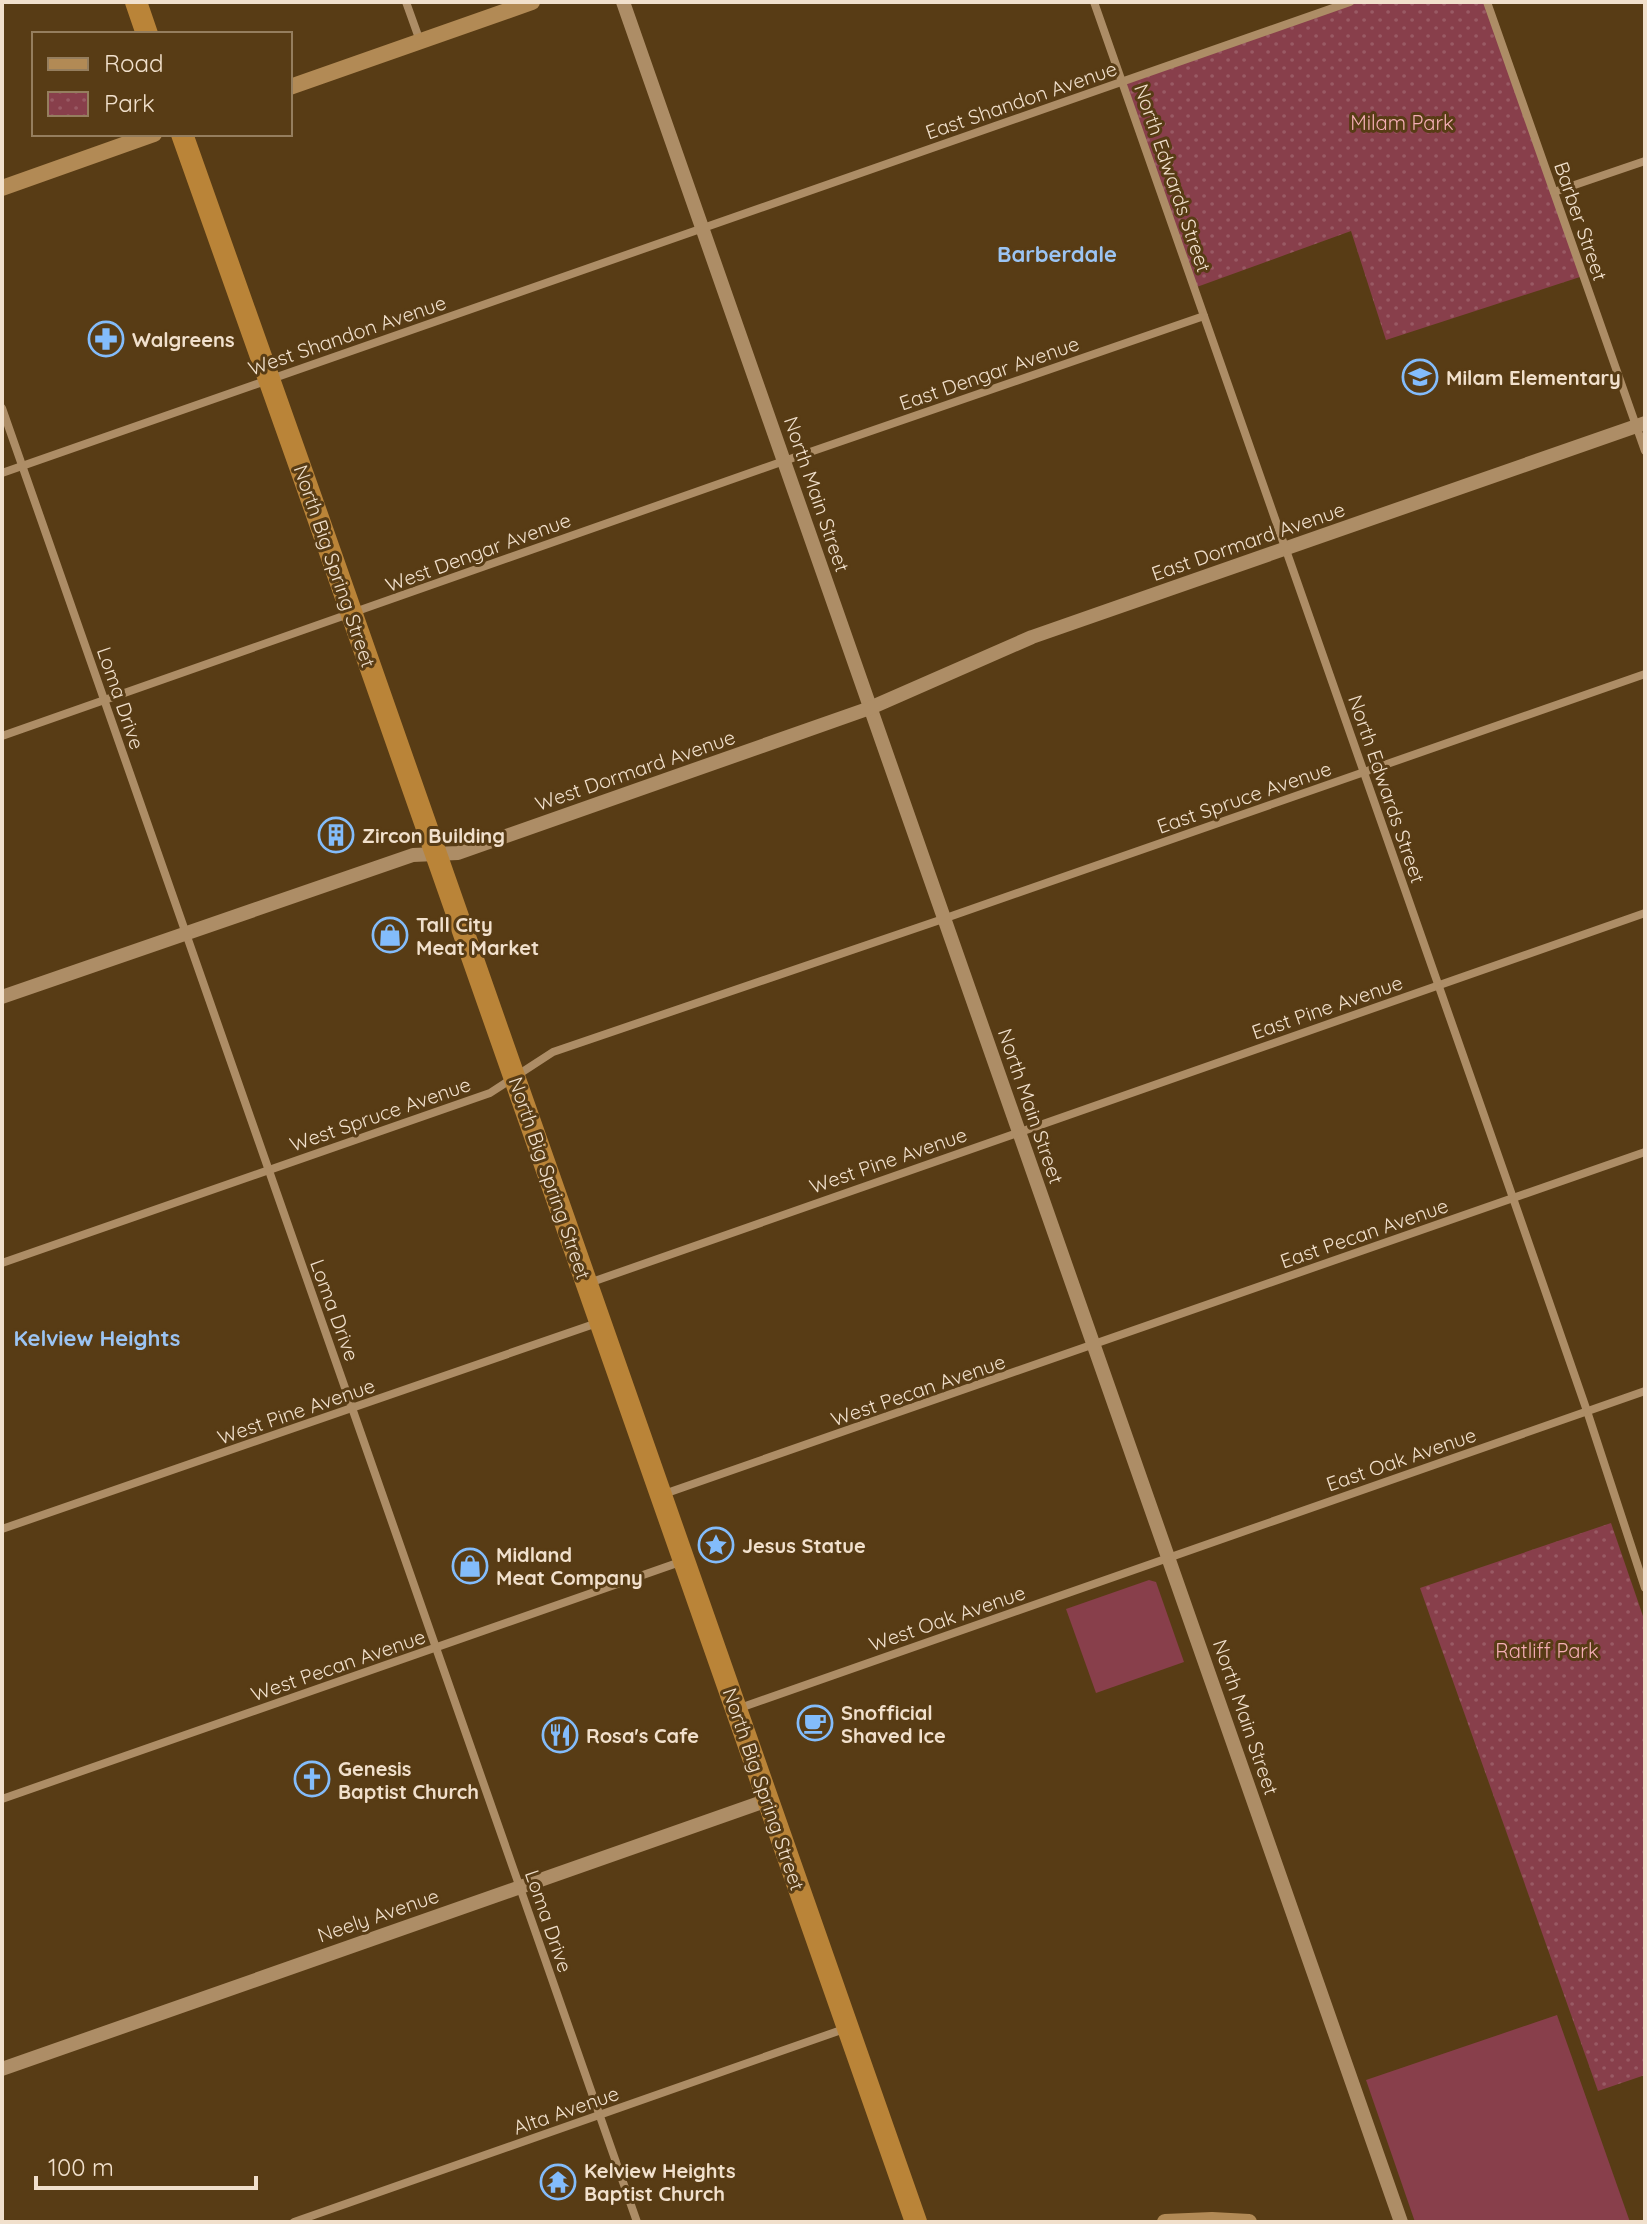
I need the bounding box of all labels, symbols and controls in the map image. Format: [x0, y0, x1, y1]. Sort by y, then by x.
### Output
legend [32, 32, 292, 136]
text: Road [104, 48, 164, 78]
street label: East Shandon Avenue [922, 55, 1120, 145]
street label: North Edwards Street [1129, 81, 1217, 276]
text: Park [104, 88, 155, 118]
park label: Milam Park [1350, 110, 1454, 135]
street label: Barber Street [1549, 158, 1613, 284]
district label: Barberdale [997, 240, 1117, 268]
street label: West Shandon Avenue [245, 289, 449, 381]
pharmacy icon: Walgreens [87, 320, 125, 358]
place label: Walgreens [132, 327, 235, 352]
street label: East Dengar Avenue [896, 330, 1082, 416]
school or university icon: Milam Elementary [1401, 358, 1439, 396]
place label: Milam Elementary [1446, 365, 1621, 390]
street label: North Main Street [779, 413, 855, 575]
street label: North Big Spring Street [289, 461, 382, 671]
street label: East Dormard Avenue [1148, 496, 1348, 586]
street label: West Dengar Avenue [382, 507, 574, 597]
street label: Loma Drive [92, 643, 150, 753]
street label: North Edwards Street [1343, 692, 1431, 887]
street label: West Dormard Avenue [532, 724, 738, 816]
street label: East Spruce Avenue [1153, 755, 1335, 839]
building icon: Zircon Building [317, 816, 355, 854]
place label: Zircon Building [362, 823, 505, 848]
place label: Tall City Meat Market [416, 912, 539, 960]
shop icon: Tall City Meat Market [371, 916, 409, 954]
street label: East Pine Avenue [1248, 969, 1406, 1045]
street label: North Main Street [993, 1025, 1069, 1187]
street label: West Spruce Avenue [286, 1071, 474, 1157]
street label: North Big Spring Street [504, 1073, 597, 1283]
street label: West Pine Avenue [806, 1121, 970, 1199]
street label: East Pecan Avenue [1277, 1193, 1451, 1273]
street label: Loma Drive [305, 1256, 365, 1364]
district label: Kelview Heights [14, 1324, 180, 1352]
street label: West Pecan Avenue [827, 1348, 1009, 1432]
street label: West Pine Avenue [214, 1372, 378, 1450]
street label: East Oak Avenue [1323, 1422, 1479, 1496]
place icon: Jesus Statue [697, 1526, 735, 1564]
place label: Jesus Statue [742, 1533, 866, 1558]
place label: Midland Meat Company [496, 1542, 643, 1590]
shop icon: Midland Meat Company [451, 1547, 489, 1585]
street label: West Oak Avenue [865, 1579, 1029, 1657]
street label: West Pecan Avenue [247, 1623, 429, 1707]
street label: North Main Street [1208, 1636, 1284, 1798]
park label: Ratliff Park [1495, 1638, 1599, 1663]
street label: North Big Spring Street [718, 1684, 811, 1894]
place label: Snofficial Shaved Ice [841, 1700, 946, 1748]
cafe icon: Snofficial Shaved Ice [796, 1704, 834, 1742]
restaurant icon: Rosa's Cafe [541, 1716, 579, 1754]
place label: Rosa's Cafe [586, 1723, 699, 1748]
place label: Genesis Baptist Church [338, 1756, 479, 1804]
church icon: Genesis Baptist Church [293, 1760, 331, 1798]
street label: Loma Drive [520, 1866, 578, 1976]
street label: Neely Avenue [314, 1883, 442, 1947]
street label: Alta Avenue [510, 2080, 622, 2140]
scale bar [36, 2140, 256, 2190]
text: 100 m [48, 2152, 114, 2182]
place label: Kelview Heights Baptist Church [584, 2158, 736, 2206]
temple icon: Kelview Heights Baptist Church [539, 2163, 577, 2201]

